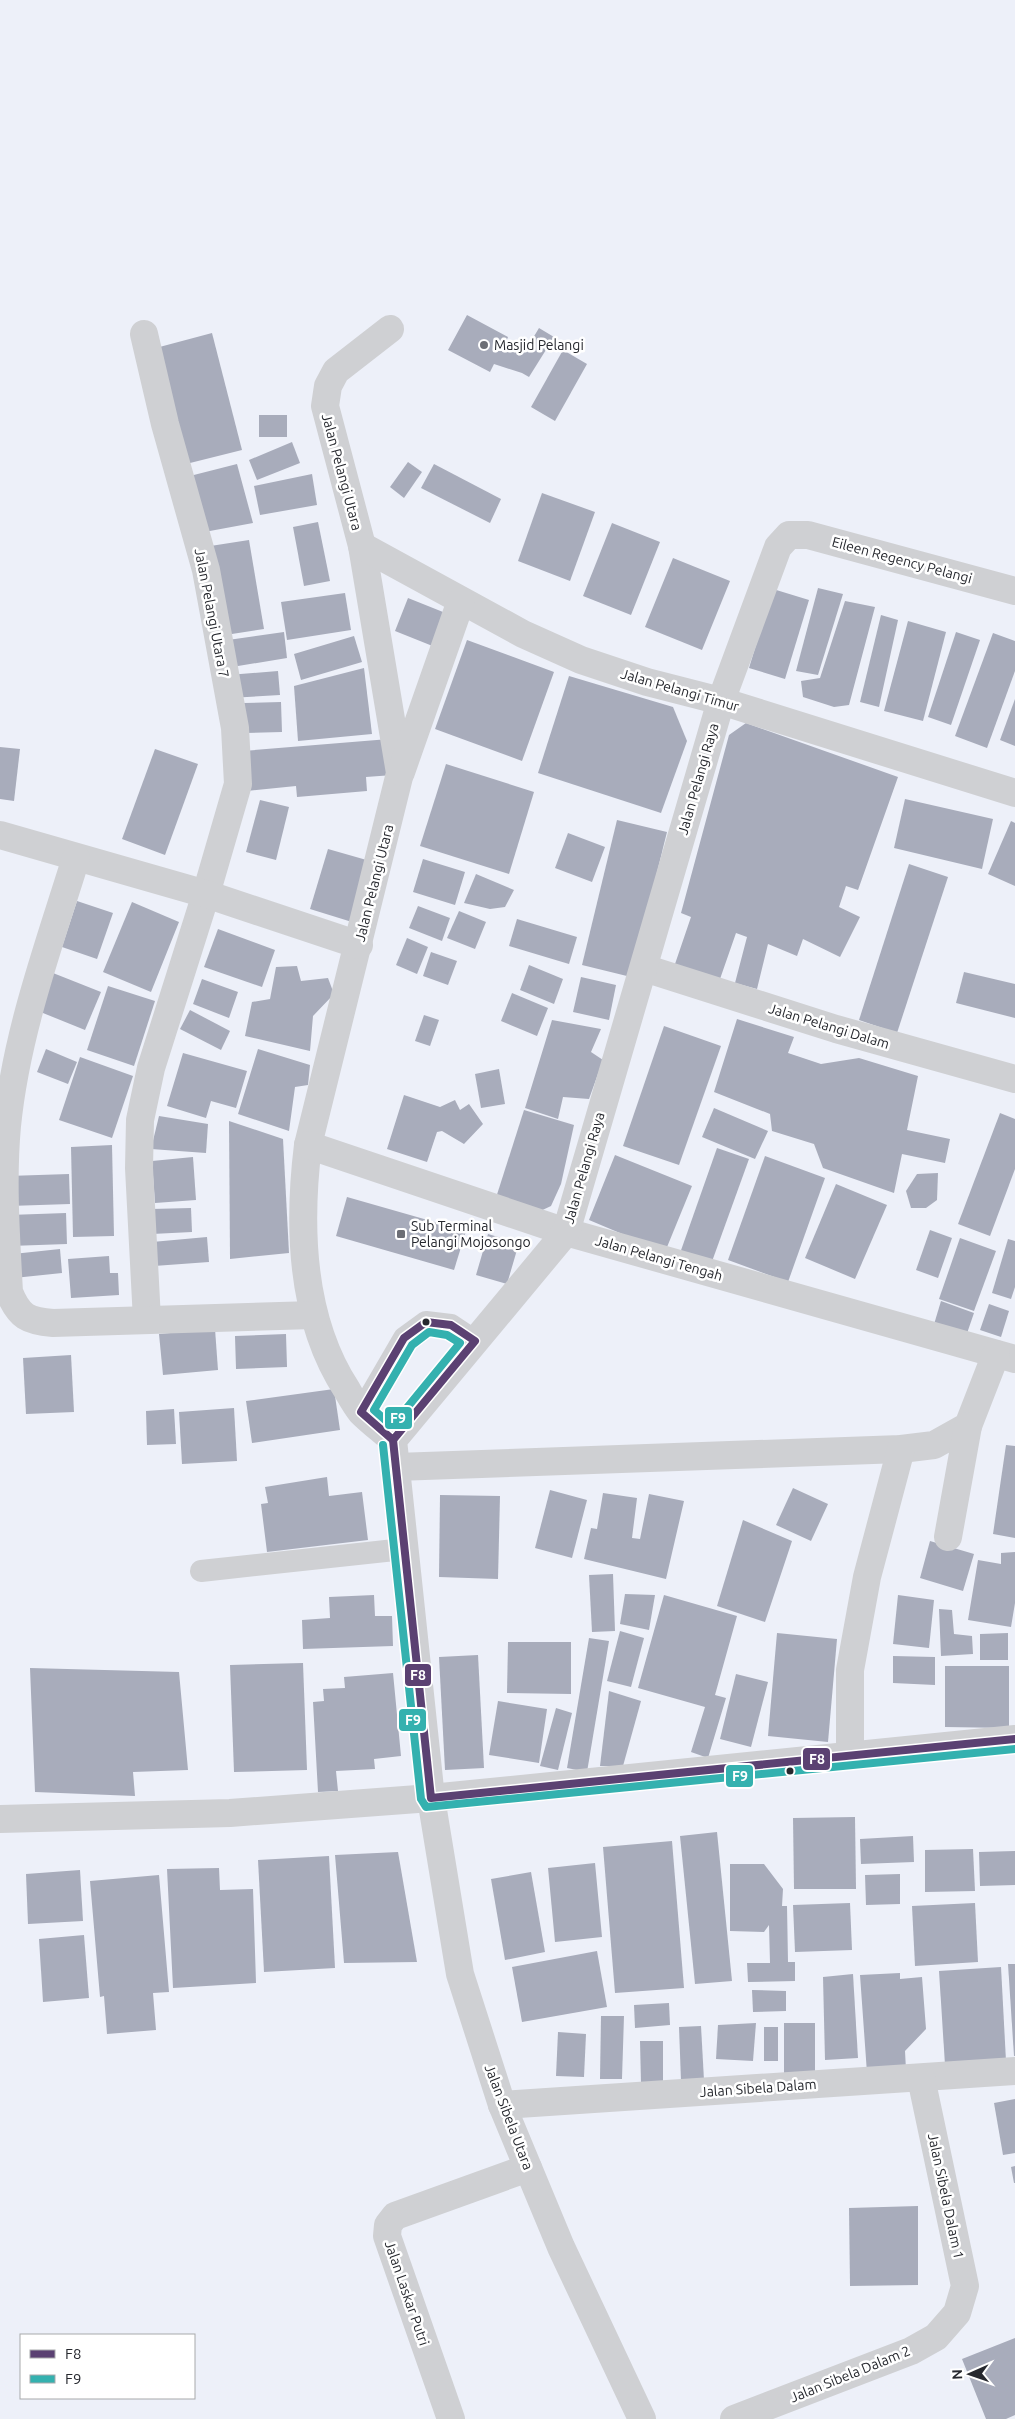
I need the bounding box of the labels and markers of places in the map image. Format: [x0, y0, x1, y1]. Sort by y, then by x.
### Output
place label: Masjid Pelangi [494, 337, 584, 353]
marker: Masjid Pelangi [478, 339, 490, 351]
place label: Sub Terminal Pelangi Mojosongo [411, 1218, 531, 1250]
marker: Sub Terminal Pelangi Mojosongo [395, 1228, 407, 1240]
unlabelled marker [421, 1317, 431, 1327]
unlabelled marker [785, 1766, 795, 1776]

